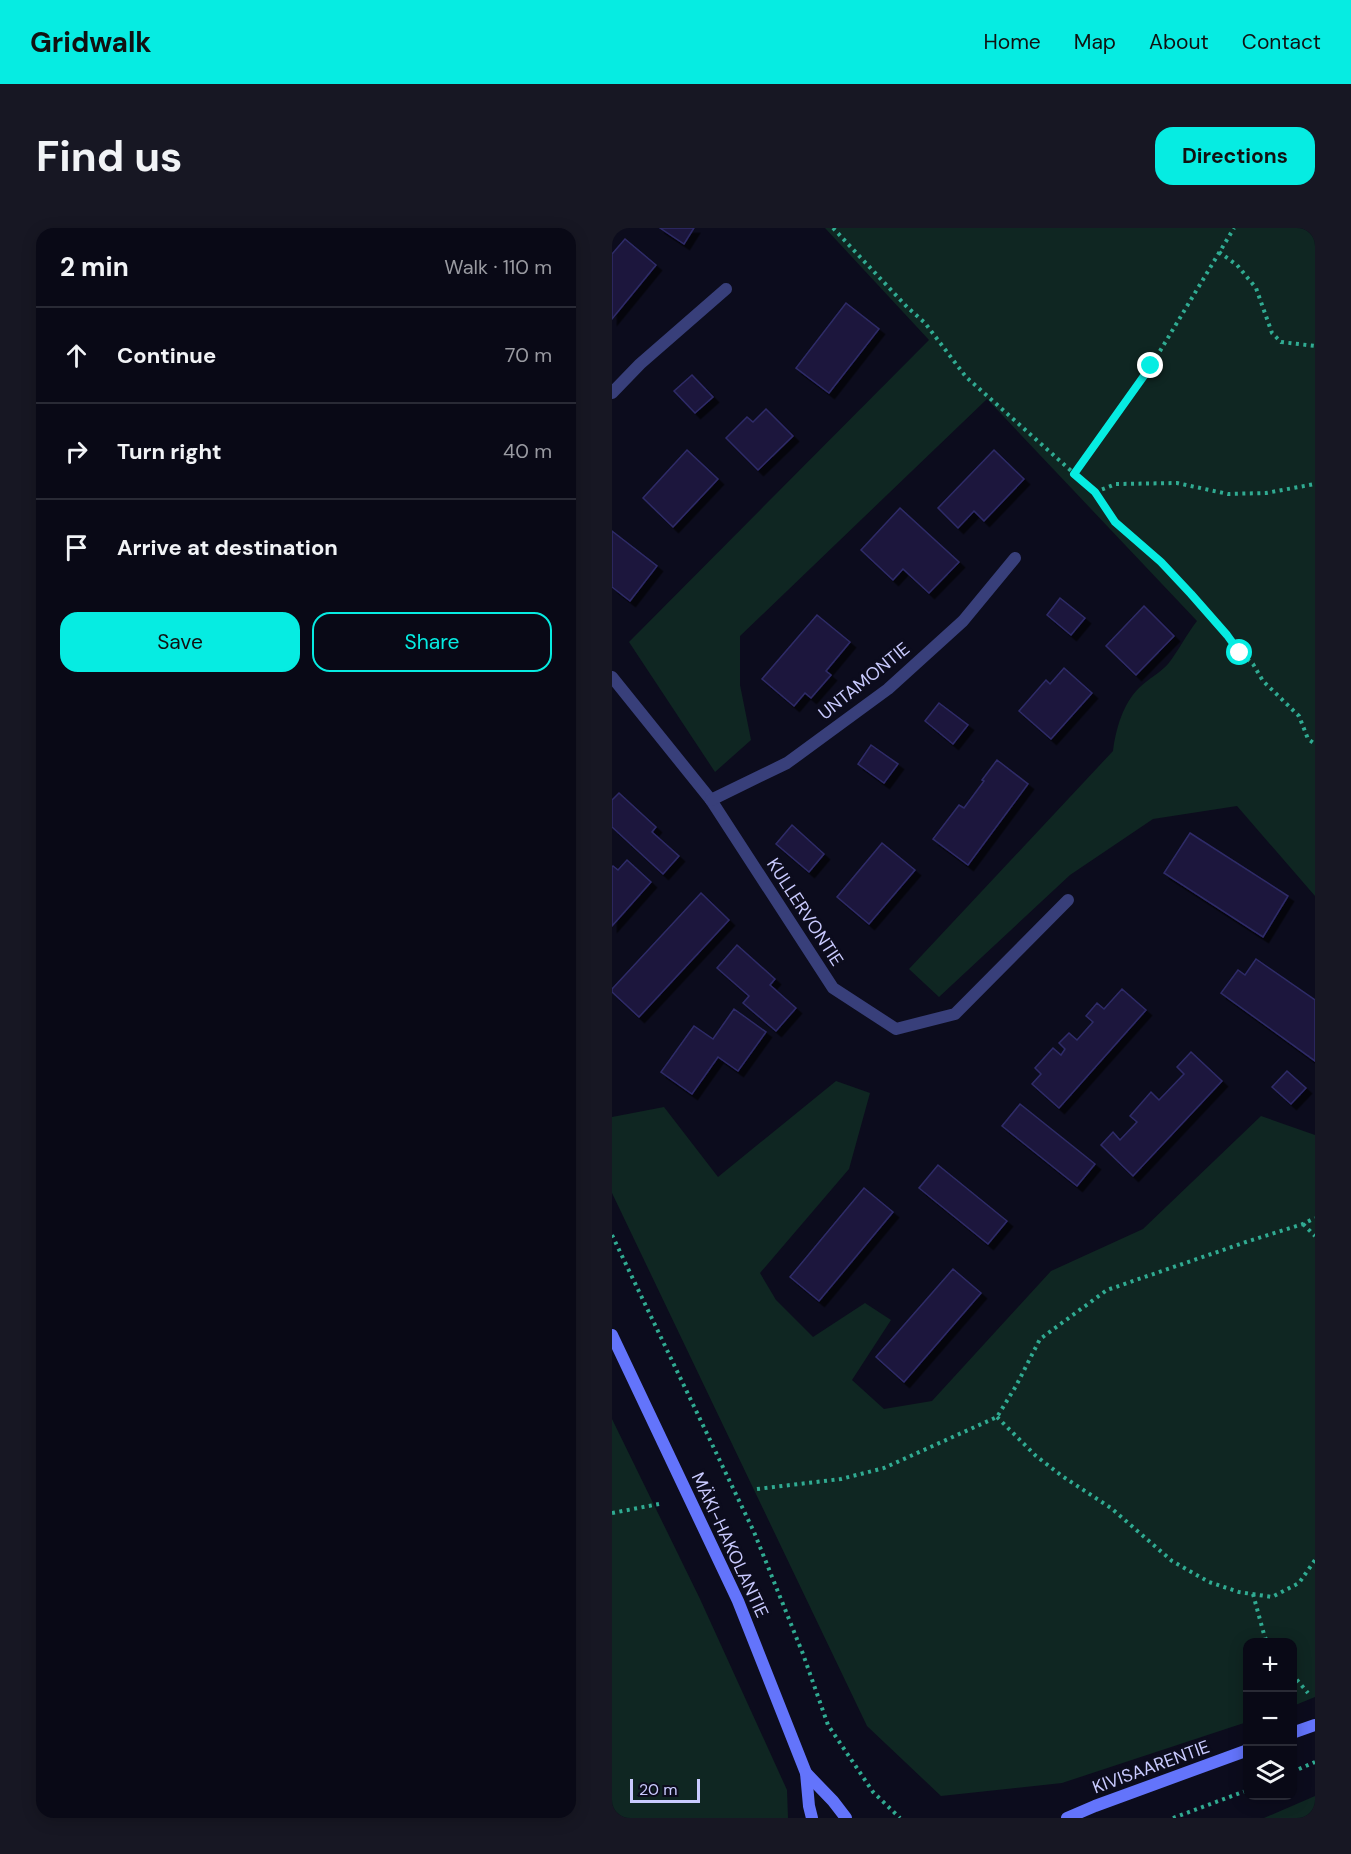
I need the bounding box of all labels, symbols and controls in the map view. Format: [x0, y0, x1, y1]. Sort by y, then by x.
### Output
text: Gridwalk [30, 24, 152, 61]
text: Home [983, 28, 1041, 56]
text: Map [1074, 28, 1116, 56]
text: About [1149, 28, 1209, 56]
text: Contact [1242, 28, 1321, 56]
button: Directions [1155, 127, 1315, 185]
text: Find us [36, 129, 182, 184]
text: 2 min [60, 250, 129, 284]
text: Walk · 110 m [444, 254, 552, 280]
icon: ahead [60, 339, 93, 372]
text: Continue [117, 341, 216, 370]
text: 70 m [505, 342, 552, 368]
route end [1137, 352, 1163, 378]
icon: right [60, 435, 93, 468]
text: Turn right [117, 437, 222, 466]
text: 40 m [503, 438, 552, 464]
icon: arrive [60, 531, 93, 564]
text: Arrive at destination [117, 533, 338, 562]
button: Save [60, 612, 300, 672]
button: Share [312, 612, 552, 672]
street label: UNTAMONTIE [813, 637, 915, 725]
route start [1226, 639, 1252, 665]
street label: KULLERVONTIE [761, 853, 849, 971]
street label: MÄKI-HAKOLANTIE [686, 1468, 774, 1622]
map controls [1243, 1638, 1297, 1800]
button: + [1243, 1638, 1297, 1692]
button: − [1243, 1692, 1297, 1746]
street label: KIVISAARENTIE [1089, 1735, 1213, 1799]
button: layers [1243, 1746, 1297, 1800]
scale bar [630, 1776, 700, 1804]
text: 20 m [639, 1779, 678, 1800]

